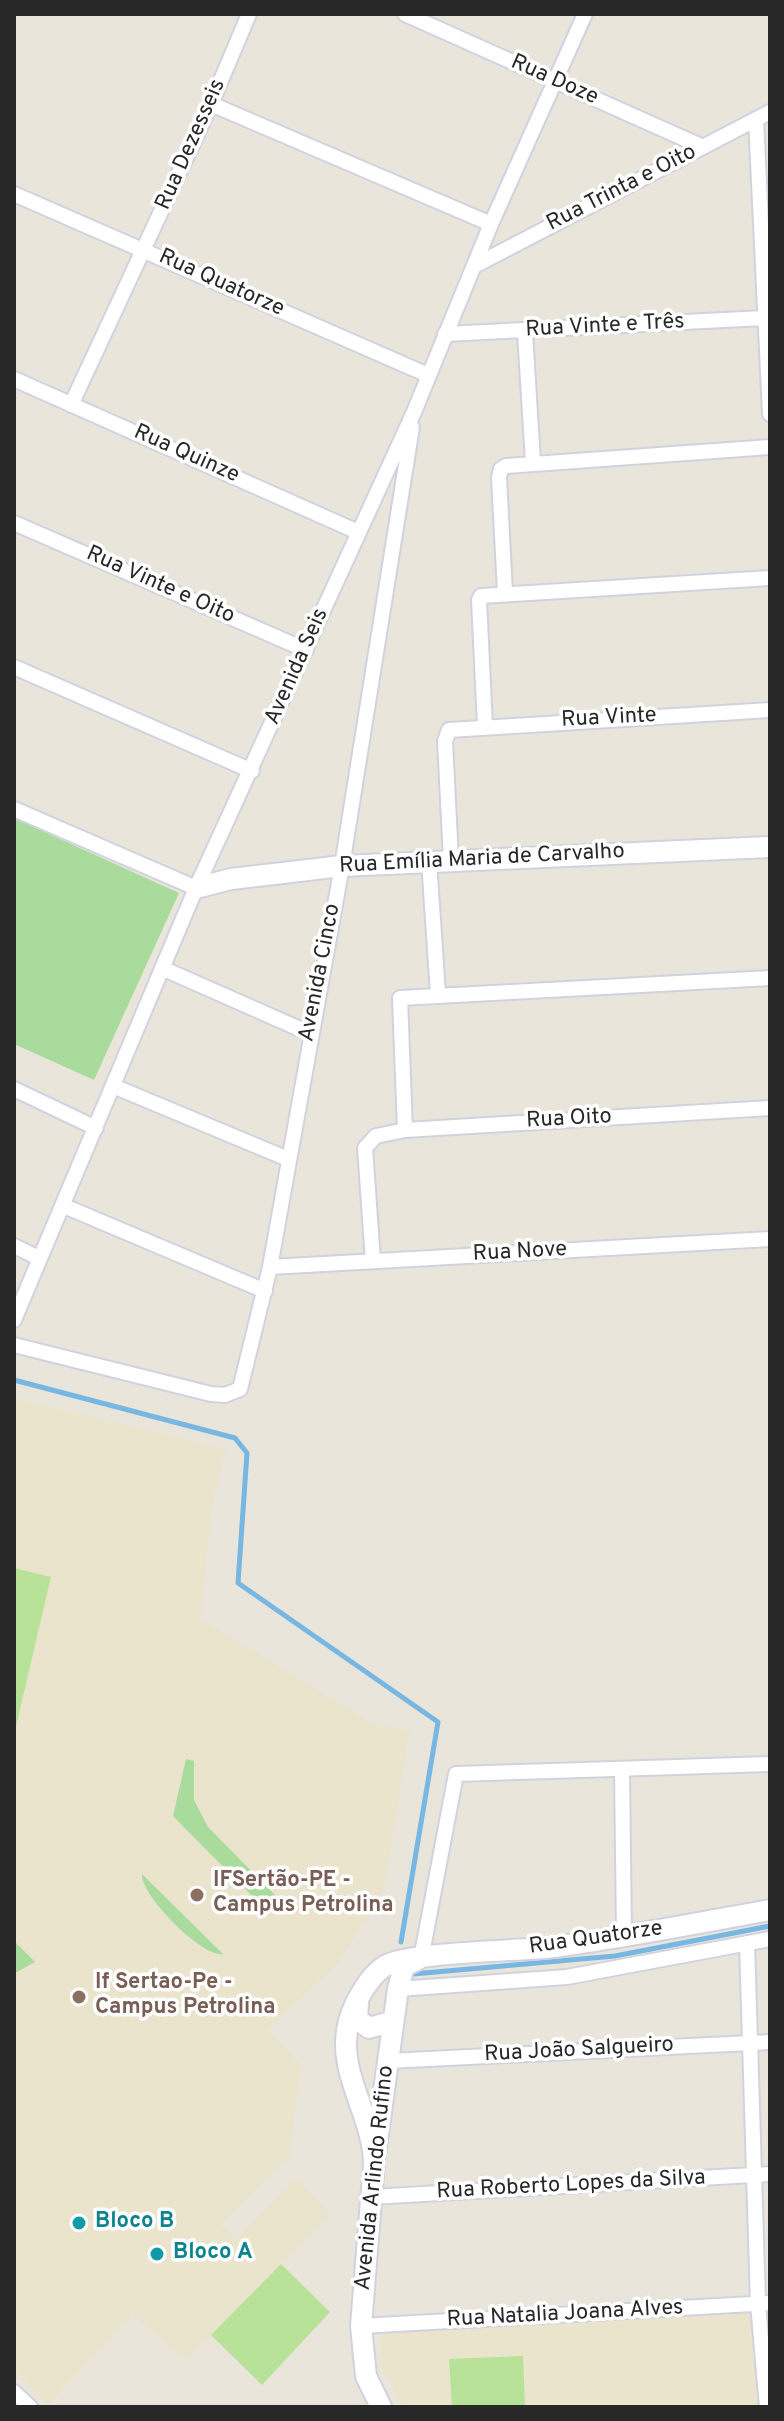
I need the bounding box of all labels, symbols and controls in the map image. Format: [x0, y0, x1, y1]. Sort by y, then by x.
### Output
street label: Rua Doze [506, 50, 602, 112]
street label: Rua Dezesseis [151, 75, 233, 215]
street label: Rua Trinta e Oito [543, 140, 701, 238]
street label: Rua Quatorze [154, 245, 288, 323]
street label: Rua Vinte e Três [525, 310, 685, 344]
street label: Rua Quinze [129, 420, 243, 490]
street label: Rua Vinte e Oito [82, 541, 238, 631]
street label: Avenida Seis [261, 605, 335, 729]
street label: Rua Vinte [561, 703, 657, 735]
street label: Rua Emília Maria de Carvalho [339, 839, 625, 881]
street label: Avenida Cinco [295, 902, 347, 1044]
street label: Rua Oito [526, 1105, 612, 1135]
street label: Rua Nove [472, 1237, 568, 1269]
place label: IFSertão-PE - Campus Petrolina [213, 1869, 394, 1920]
marker: IFSertão-PE - Campus Petrolina [188, 1886, 206, 1904]
street label: Rua Quatorze [527, 1917, 665, 1961]
place label: If Sertao-Pe - Campus Petrolina [95, 1971, 276, 2022]
marker: If Sertao-Pe - Campus Petrolina [70, 1988, 88, 2006]
street label: Rua João Salgueiro [484, 2033, 674, 2069]
street label: Avenida Arlindo Rufino [351, 2064, 401, 2292]
street label: Rua Roberto Lopes da Silva [436, 2166, 706, 2206]
place label: Bloco B [95, 2210, 174, 2236]
marker: Bloco B [70, 2214, 88, 2232]
place label: Bloco A [173, 2241, 253, 2267]
marker: Bloco A [148, 2245, 166, 2263]
street label: Rua Natalia Joana Alves [446, 2296, 684, 2334]

